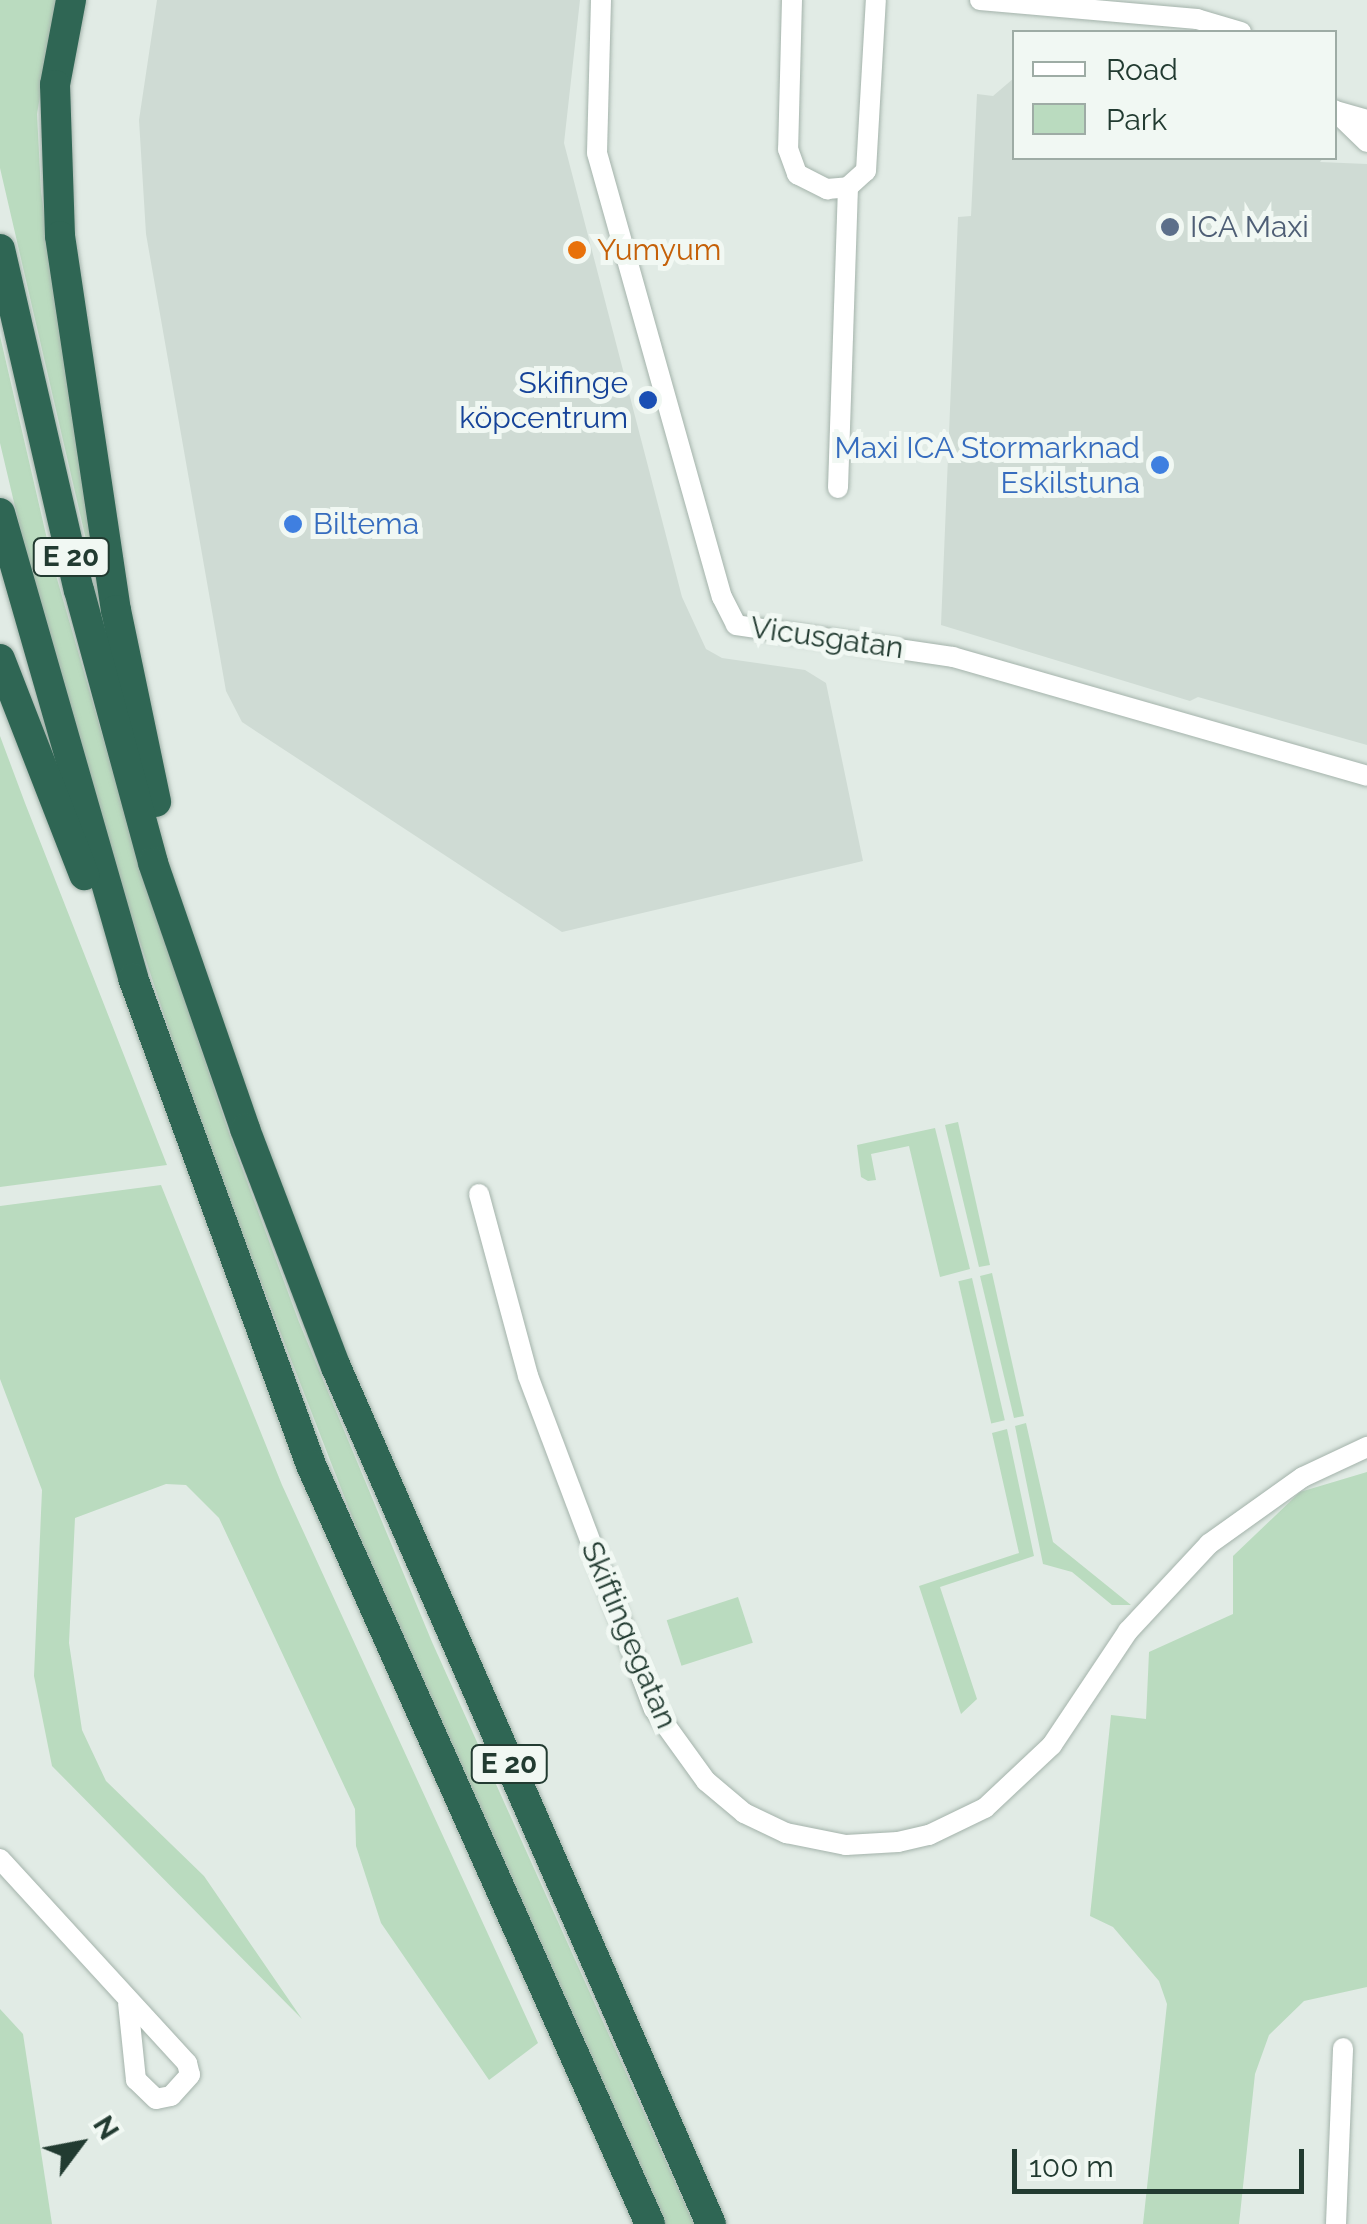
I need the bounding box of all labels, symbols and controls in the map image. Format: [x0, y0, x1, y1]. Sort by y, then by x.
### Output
legend [1012, 30, 1337, 160]
text: Road [1106, 52, 1178, 87]
text: Park [1106, 102, 1167, 137]
place label: ICA Maxi [1190, 209, 1310, 245]
marker: ICA Maxi [1159, 216, 1181, 238]
place label: Yumyum [597, 232, 721, 268]
marker: Yumyum [566, 239, 588, 261]
place label: Skifinge köpcentrum [459, 365, 628, 436]
marker: Skifinge köpcentrum [637, 389, 659, 411]
place label: Maxi ICA Stormarknad Eskilstuna [834, 430, 1140, 500]
marker: Maxi ICA Stormarknad Eskilstuna [1149, 454, 1171, 476]
place label: Biltema [313, 506, 419, 542]
marker: Biltema [282, 513, 304, 535]
road number: E 20 [31, 534, 111, 580]
street label: Vicusgatan [748, 609, 906, 667]
street label: Skiftingegatan [573, 1536, 685, 1734]
road number: E 20 [469, 1741, 549, 1787]
north arrow [30, 2094, 130, 2194]
text: N [86, 2110, 126, 2146]
scale bar [1017, 2129, 1310, 2191]
text: 100 m [1029, 2149, 1114, 2184]

